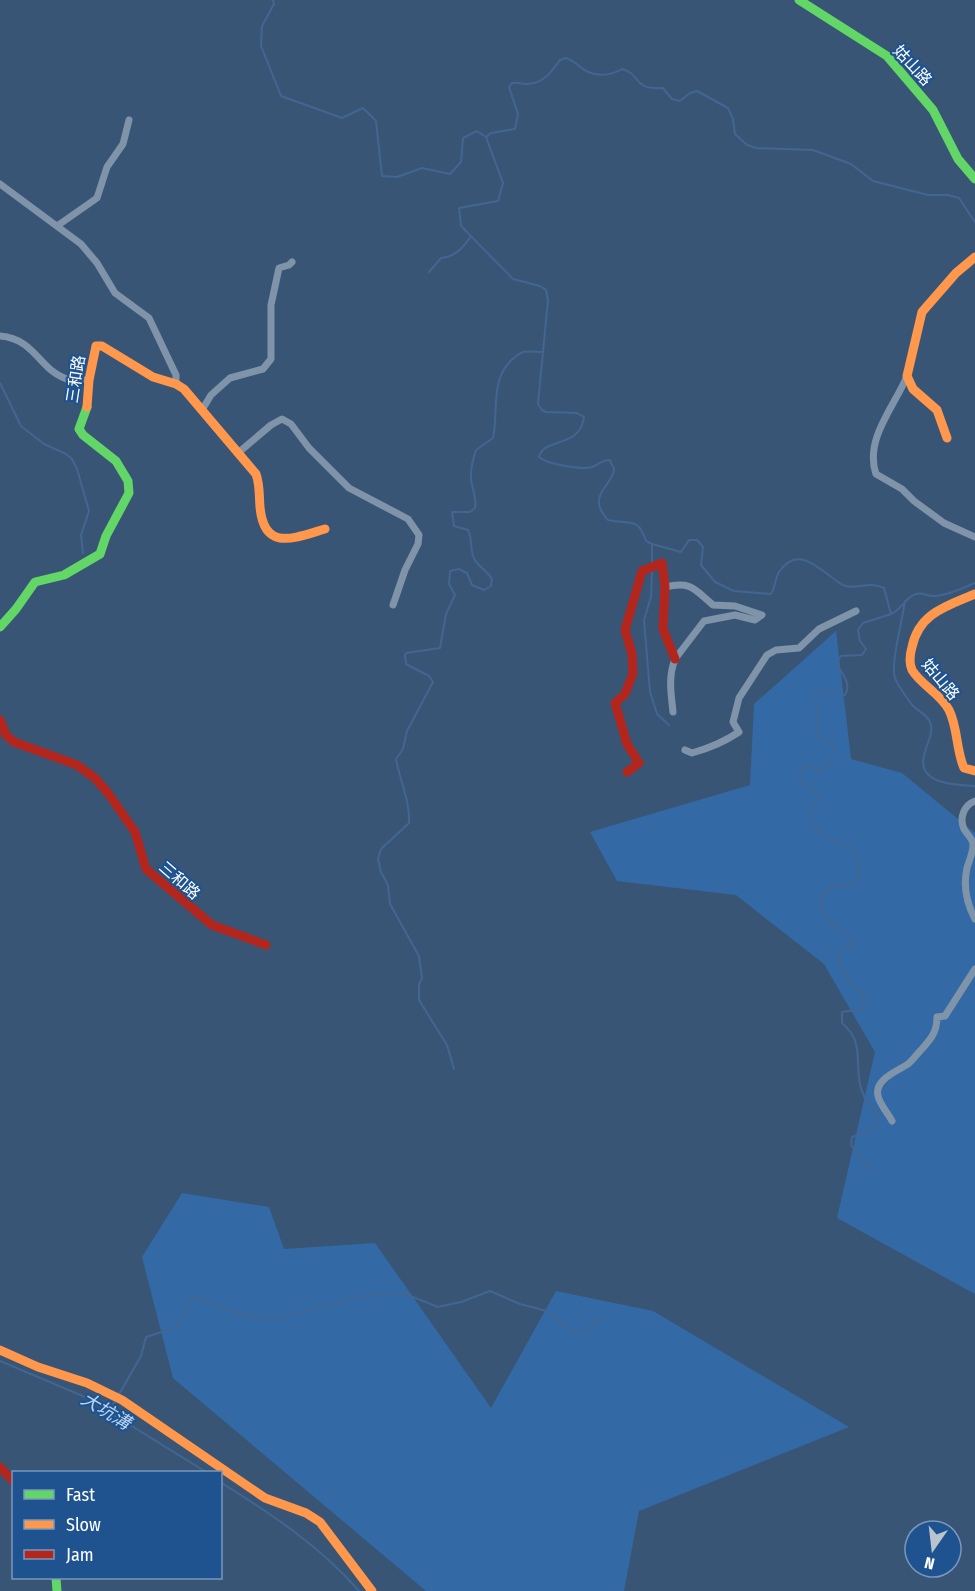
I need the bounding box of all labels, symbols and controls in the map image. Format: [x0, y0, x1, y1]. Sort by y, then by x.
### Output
street label: 姑山路 [889, 41, 936, 89]
street label: 三和路 [62, 354, 89, 404]
street label: 姑山路 [918, 655, 963, 704]
street label: 三和路 [155, 857, 204, 903]
water label: 大坑溝 [77, 1388, 137, 1436]
legend [12, 1471, 222, 1579]
text: Fast [66, 1484, 95, 1506]
text: Slow [66, 1514, 101, 1536]
north arrow [903, 1519, 963, 1579]
text: Jam [66, 1544, 94, 1566]
text: N [923, 1553, 936, 1573]

